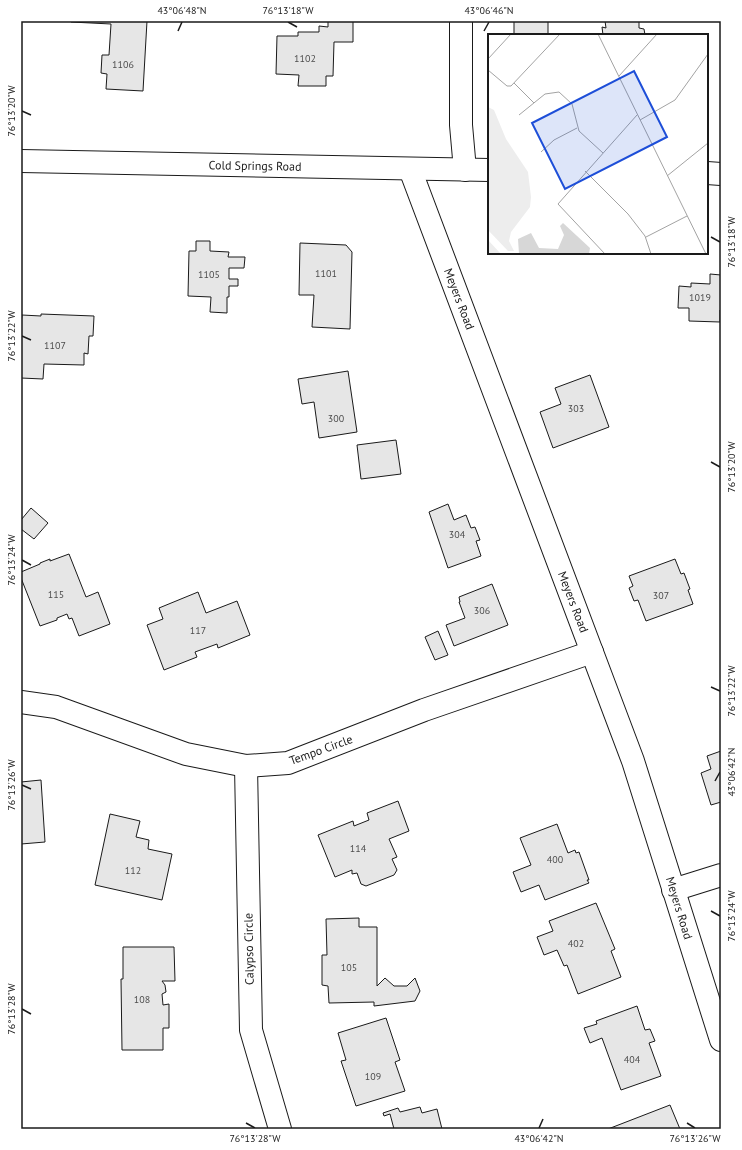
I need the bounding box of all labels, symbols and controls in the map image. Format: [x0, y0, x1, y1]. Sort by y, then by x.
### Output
text: 43°06'48"N [157, 4, 207, 17]
text: 76°13'18"W [262, 4, 314, 17]
text: 43°06'46"N [464, 4, 514, 17]
inset map [488, 34, 708, 254]
house number: 1102 [294, 52, 316, 65]
house number: 1106 [112, 58, 134, 71]
text: 76°13'20"W [5, 85, 18, 137]
street label: Cold Springs Road [208, 157, 302, 174]
text: 76°13'18"W [725, 216, 738, 268]
street label: Meyers Road [441, 266, 478, 332]
house number: 1101 [315, 267, 337, 280]
house number: 1105 [198, 268, 220, 281]
house number: 1019 [689, 291, 711, 304]
text: 76°13'22"W [5, 310, 18, 362]
house number: 1107 [44, 339, 66, 352]
house number: 303 [568, 402, 584, 415]
house number: 300 [328, 412, 345, 425]
text: 76°13'20"W [725, 441, 738, 493]
house number: 304 [449, 528, 466, 541]
text: 76°13'24"W [5, 534, 18, 586]
street label: Meyers Road [555, 569, 592, 635]
house number: 115 [48, 588, 64, 601]
house number: 307 [653, 589, 669, 602]
house number: 306 [474, 604, 490, 617]
house number: 117 [190, 624, 206, 637]
text: 76°13'22"W [725, 665, 738, 717]
street label: Tempo Circle [287, 731, 355, 768]
text: 43°06'42"N [725, 747, 738, 797]
text: 76°13'26"W [5, 759, 18, 811]
house number: 114 [350, 842, 367, 855]
house number: 400 [547, 853, 564, 866]
house number: 112 [125, 864, 141, 877]
street label: Meyers Road [663, 875, 696, 941]
text: 76°13'24"W [725, 890, 738, 942]
street label: Calypso Circle [240, 913, 257, 985]
house number: 402 [568, 937, 584, 950]
house number: 105 [341, 961, 357, 974]
text: 76°13'28"W [5, 983, 18, 1035]
house number: 108 [134, 993, 150, 1006]
house number: 404 [624, 1053, 641, 1066]
house number: 109 [365, 1070, 381, 1083]
text: 76°13'28"W [229, 1132, 281, 1145]
text: 43°06'42"N [514, 1132, 564, 1145]
text: 76°13'26"W [669, 1132, 721, 1145]

